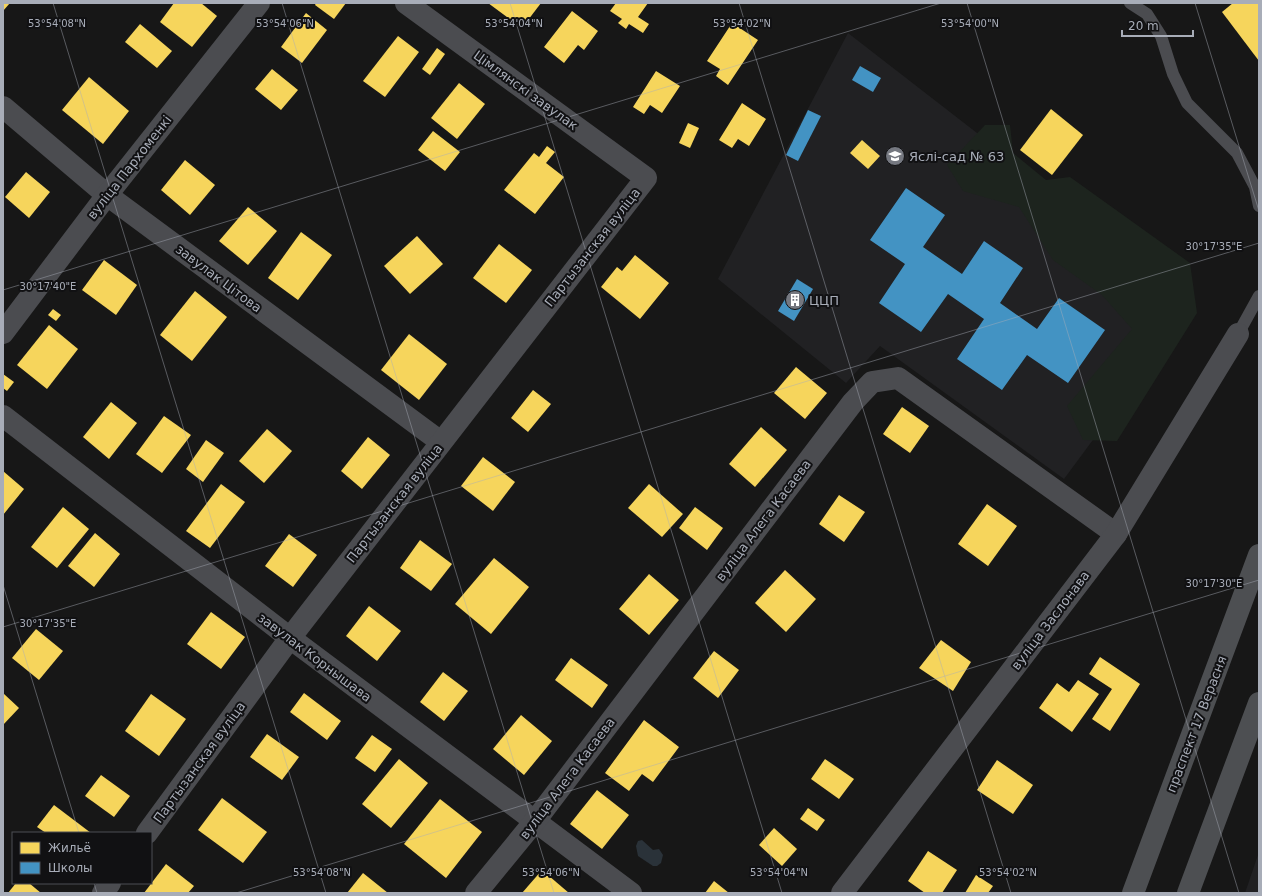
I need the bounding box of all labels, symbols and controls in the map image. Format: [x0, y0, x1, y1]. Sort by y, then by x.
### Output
scale bar [1122, 12, 1193, 38]
text: 53°54'08"N [28, 18, 86, 29]
text: 53°54'06"N [256, 18, 314, 29]
text: 53°54'04"N [485, 18, 543, 29]
text: 53°54'02"N [713, 18, 771, 29]
text: 53°54'00"N [941, 18, 999, 29]
text: 20 m [1128, 19, 1159, 33]
street label: Цімлянскі завулак [471, 48, 581, 133]
street label: вуліца Пархоменкі [84, 112, 175, 222]
school or university icon: Яслі-сад № 63 [884, 145, 906, 167]
place label: Яслі-сад № 63 [909, 149, 1004, 164]
street label: Партызанская вуліца [541, 185, 643, 310]
street label: завулак Цітова [173, 241, 264, 315]
text: 30°17'35"E [1186, 241, 1242, 252]
text: 30°17'40"E [20, 281, 76, 292]
building icon: ЦЦП [784, 289, 806, 311]
place label: ЦЦП [809, 293, 839, 308]
street label: Партызанская вуліца [343, 441, 445, 566]
street label: вуліца Алега Касаева [713, 457, 814, 584]
street label: вуліца Заслонава [1008, 568, 1093, 673]
text: 30°17'30"E [1186, 578, 1242, 589]
street label: завулак Корнышава [255, 610, 374, 705]
text: 30°17'35"E [20, 618, 76, 629]
street label: праспект 17 Верасня [1163, 654, 1229, 795]
street label: Партызанская вуліца [150, 699, 248, 826]
street label: вуліца Алега Касаева [517, 715, 618, 842]
legend [12, 832, 152, 884]
text: Жильё [48, 841, 91, 855]
text: Школы [48, 861, 93, 875]
text: 53°54'08"N [293, 867, 351, 878]
text: 53°54'06"N [522, 867, 580, 878]
text: 53°54'04"N [750, 867, 808, 878]
text: 53°54'02"N [979, 867, 1037, 878]

